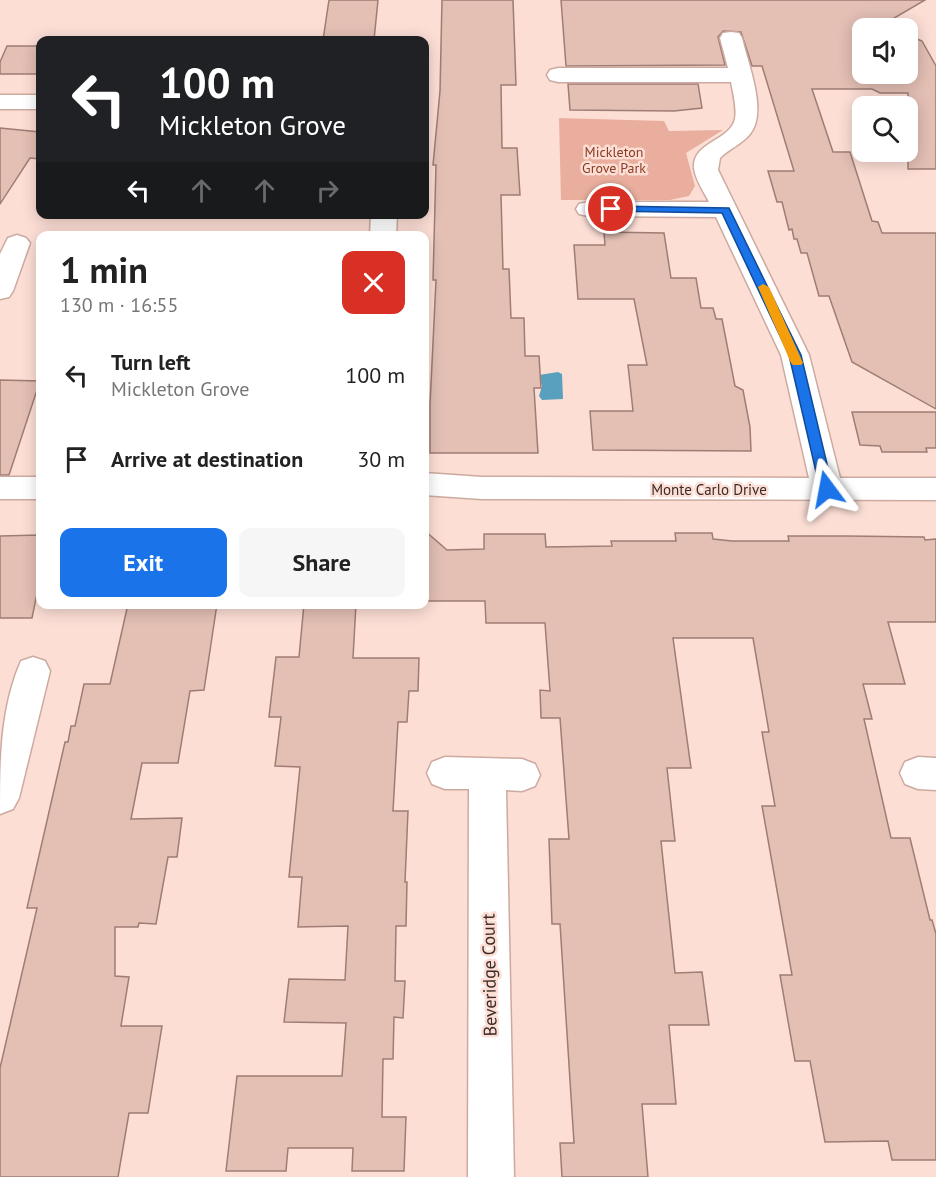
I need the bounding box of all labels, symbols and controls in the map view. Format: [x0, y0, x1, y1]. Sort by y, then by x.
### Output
map controls [852, 18, 918, 162]
button: sound [852, 18, 918, 84]
text: 100 m [159, 55, 275, 110]
icon: left [60, 60, 138, 138]
button: search [852, 96, 918, 162]
text: Mickleton Grove [159, 108, 346, 142]
park label: Mickleton Grove Park [582, 143, 646, 177]
icon: left [122, 174, 155, 207]
icon: ahead [185, 174, 218, 207]
icon: ahead [248, 174, 281, 207]
icon: right [311, 174, 344, 207]
pin [585, 183, 636, 234]
icon: arrive [594, 192, 627, 225]
text: 1 min [60, 246, 148, 293]
button: close [342, 251, 405, 314]
text: 130 m · 16:55 [60, 292, 178, 318]
text: Turn left [111, 348, 191, 376]
icon: left [60, 359, 93, 392]
text: 100 m [345, 361, 405, 389]
text: Mickleton Grove [111, 376, 249, 402]
icon: arrive [60, 443, 93, 476]
text: Arrive at destination [111, 445, 303, 473]
text: 30 m [357, 445, 405, 473]
position arrow [795, 457, 859, 521]
street label: Monte Carlo Drive [651, 480, 767, 499]
button: Exit [60, 528, 227, 597]
button: Share [239, 528, 405, 597]
street label: Beveridge Court [476, 913, 502, 1037]

